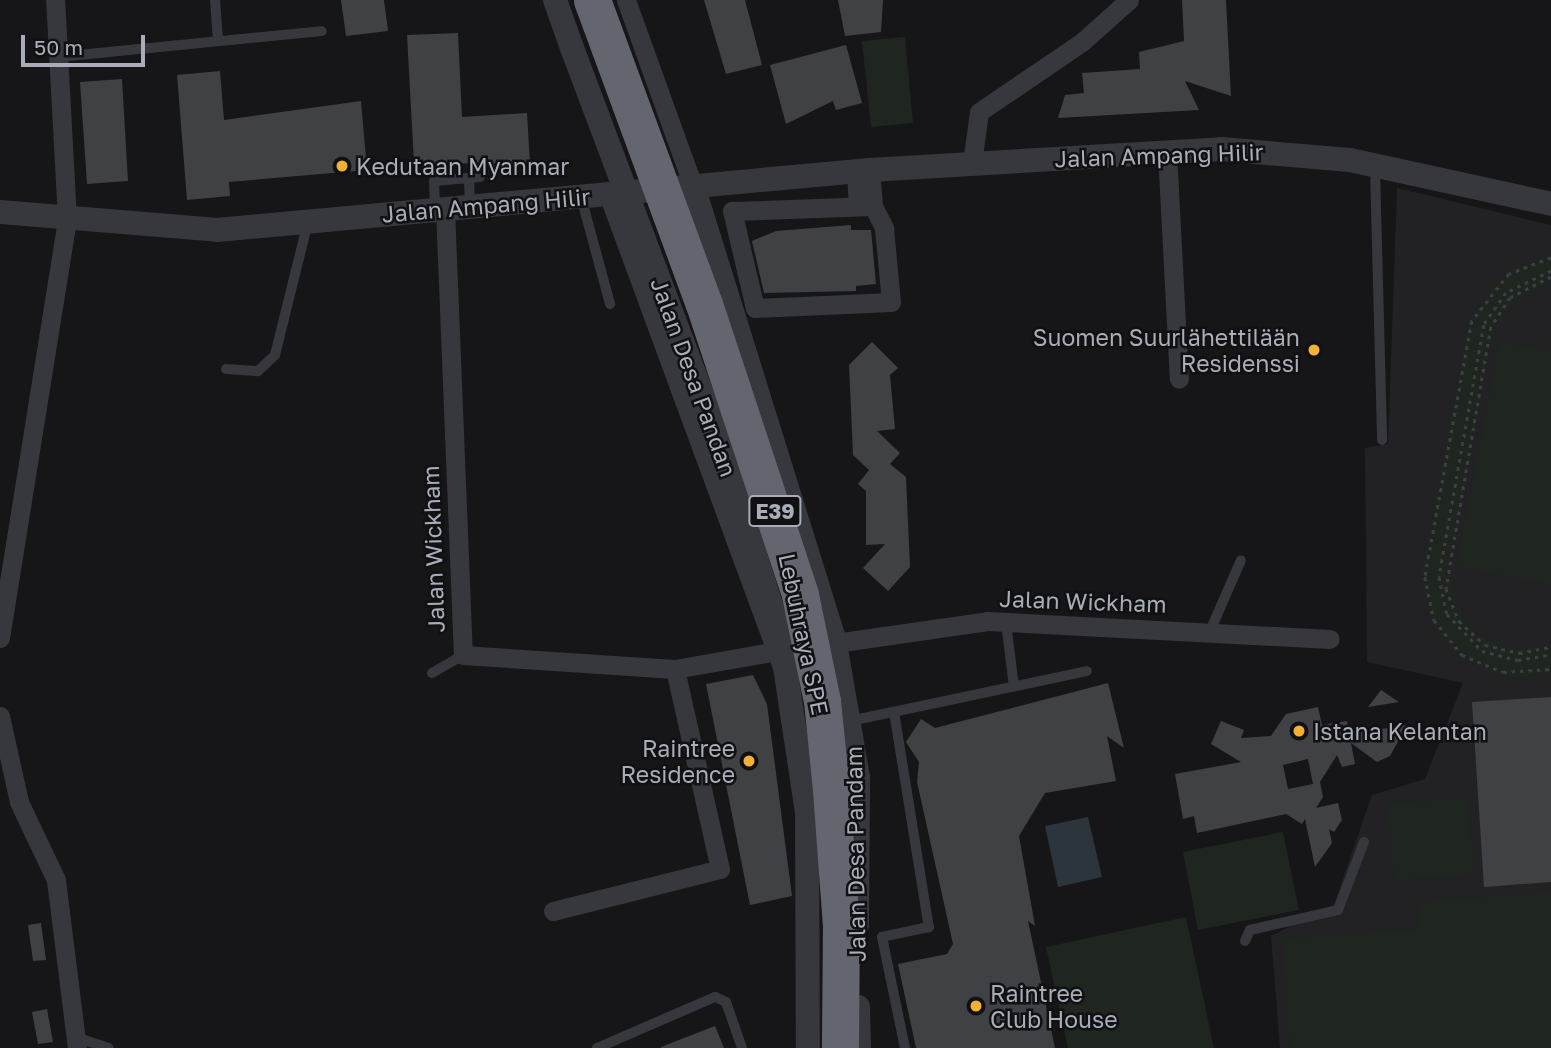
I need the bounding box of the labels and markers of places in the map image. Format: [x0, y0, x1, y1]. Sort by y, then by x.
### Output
place label: Kedutaan Myanmar [356, 152, 569, 180]
marker: Kedutaan Myanmar [334, 158, 350, 174]
place label: Suomen Suurlähettilään Residenssi [1033, 323, 1300, 377]
marker: Suomen Suurlähettilään Residenssi [1306, 342, 1322, 358]
place label: Istana Kelantan [1313, 717, 1487, 745]
marker: Istana Kelantan [1291, 723, 1307, 739]
place label: Raintree Residence [620, 734, 735, 788]
marker: Raintree Residence [741, 753, 757, 769]
place label: Raintree Club House [990, 979, 1118, 1033]
marker: Raintree Club House [968, 998, 984, 1014]

